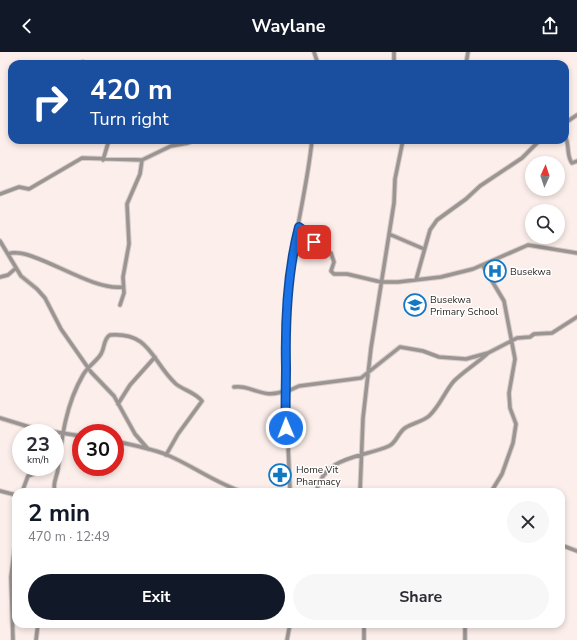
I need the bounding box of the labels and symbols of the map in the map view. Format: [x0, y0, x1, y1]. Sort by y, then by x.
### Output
north arrow [525, 156, 565, 196]
pin [297, 225, 331, 259]
hospital icon: Busekwa [482, 258, 508, 284]
place label: Busekwa [510, 265, 551, 279]
school or university icon: Busekwa Primary School [402, 292, 428, 318]
place label: Busekwa Primary School [430, 293, 498, 319]
position arrow [265, 407, 307, 449]
speed limit sign: 30 [72, 424, 124, 476]
pharmacy icon: Home Vit Pharmacy [267, 462, 293, 488]
place label: Home Vit Pharmacy [296, 463, 341, 489]

